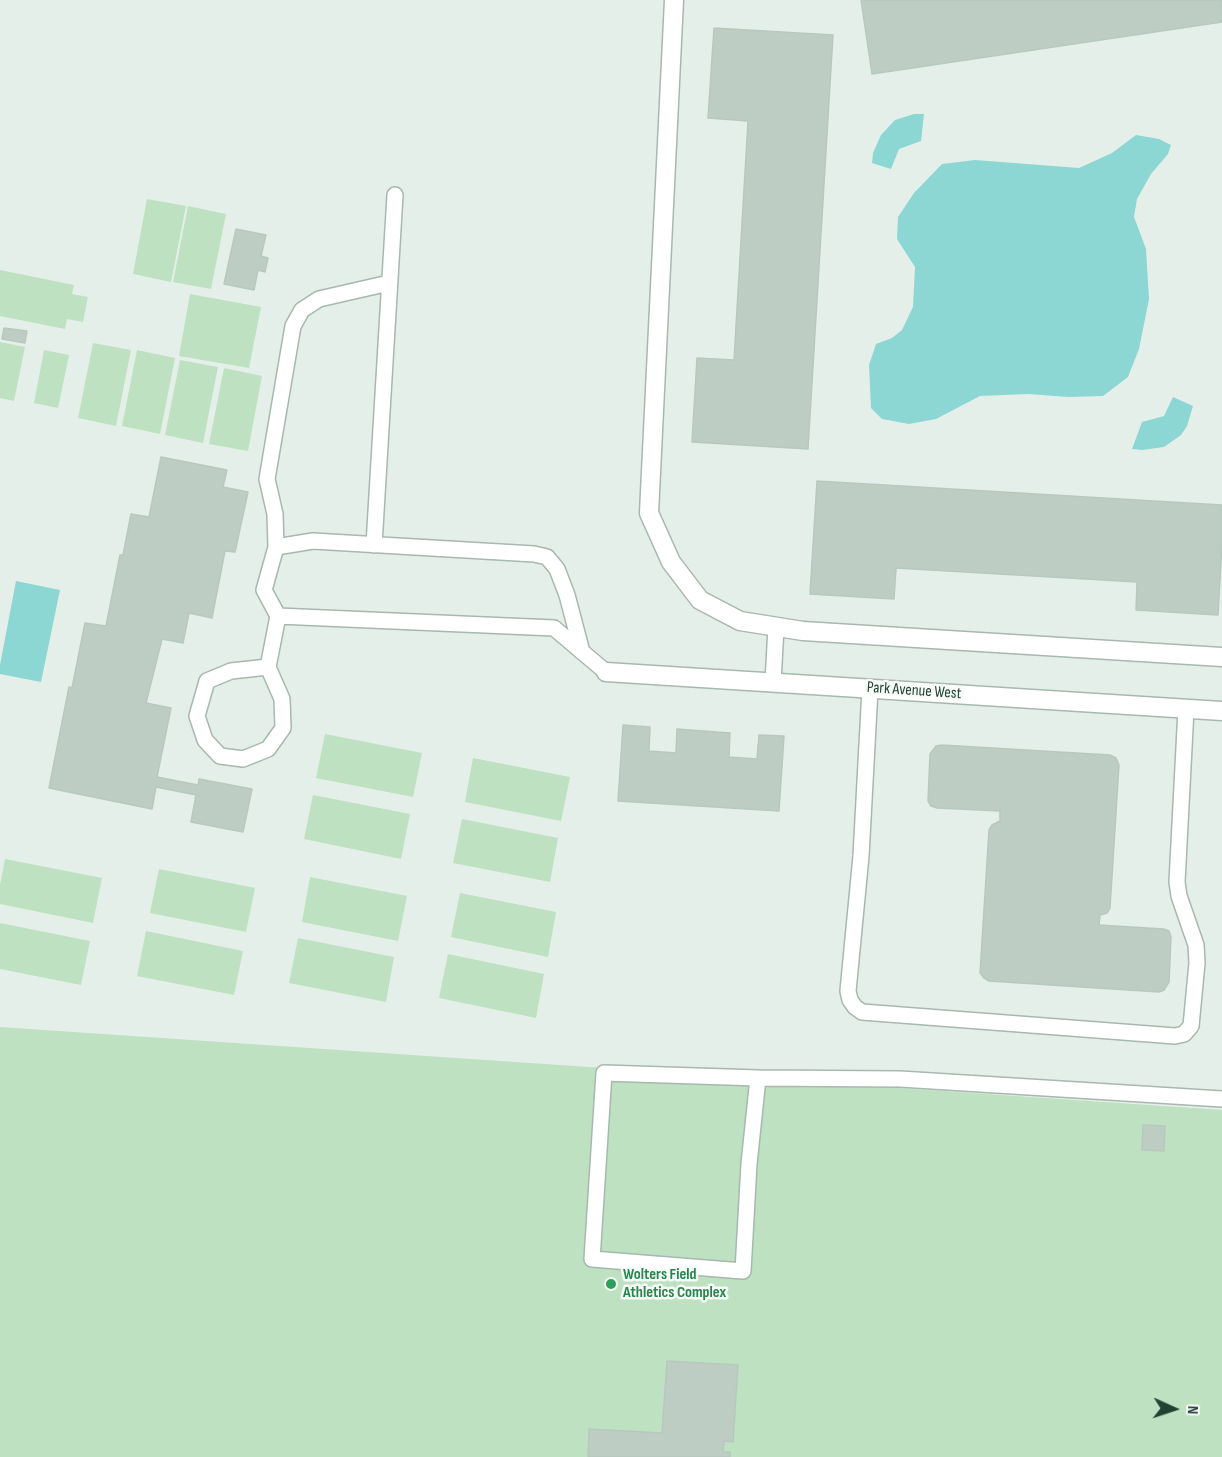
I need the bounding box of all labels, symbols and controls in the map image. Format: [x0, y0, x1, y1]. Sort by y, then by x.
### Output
street label: Park Avenue West [866, 678, 962, 704]
place label: Wolters Field Athletics Complex [623, 1265, 726, 1303]
marker: Wolters Field Athletics Complex [604, 1277, 618, 1291]
north arrow [1144, 1379, 1204, 1439]
text: N [1183, 1405, 1202, 1415]

